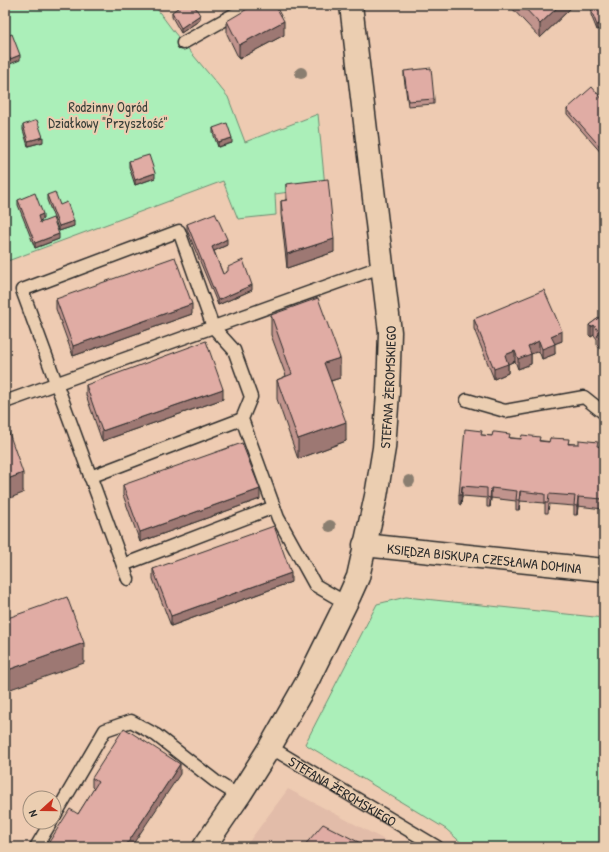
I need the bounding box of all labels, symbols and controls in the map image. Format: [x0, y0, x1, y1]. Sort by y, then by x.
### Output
park label: Rodzinny Ogród Działkowy "Przyszłość" [48, 97, 168, 133]
street label: STEFANA ŻEROMSKIEGO [375, 325, 400, 449]
street label: KSIĘDZA BISKUPA CZESŁAWA DOMINA [386, 538, 583, 577]
street label: STEFANA ŻEROMSKIEGO [286, 751, 401, 830]
north arrow [22, 790, 62, 830]
text: N [25, 808, 40, 819]

